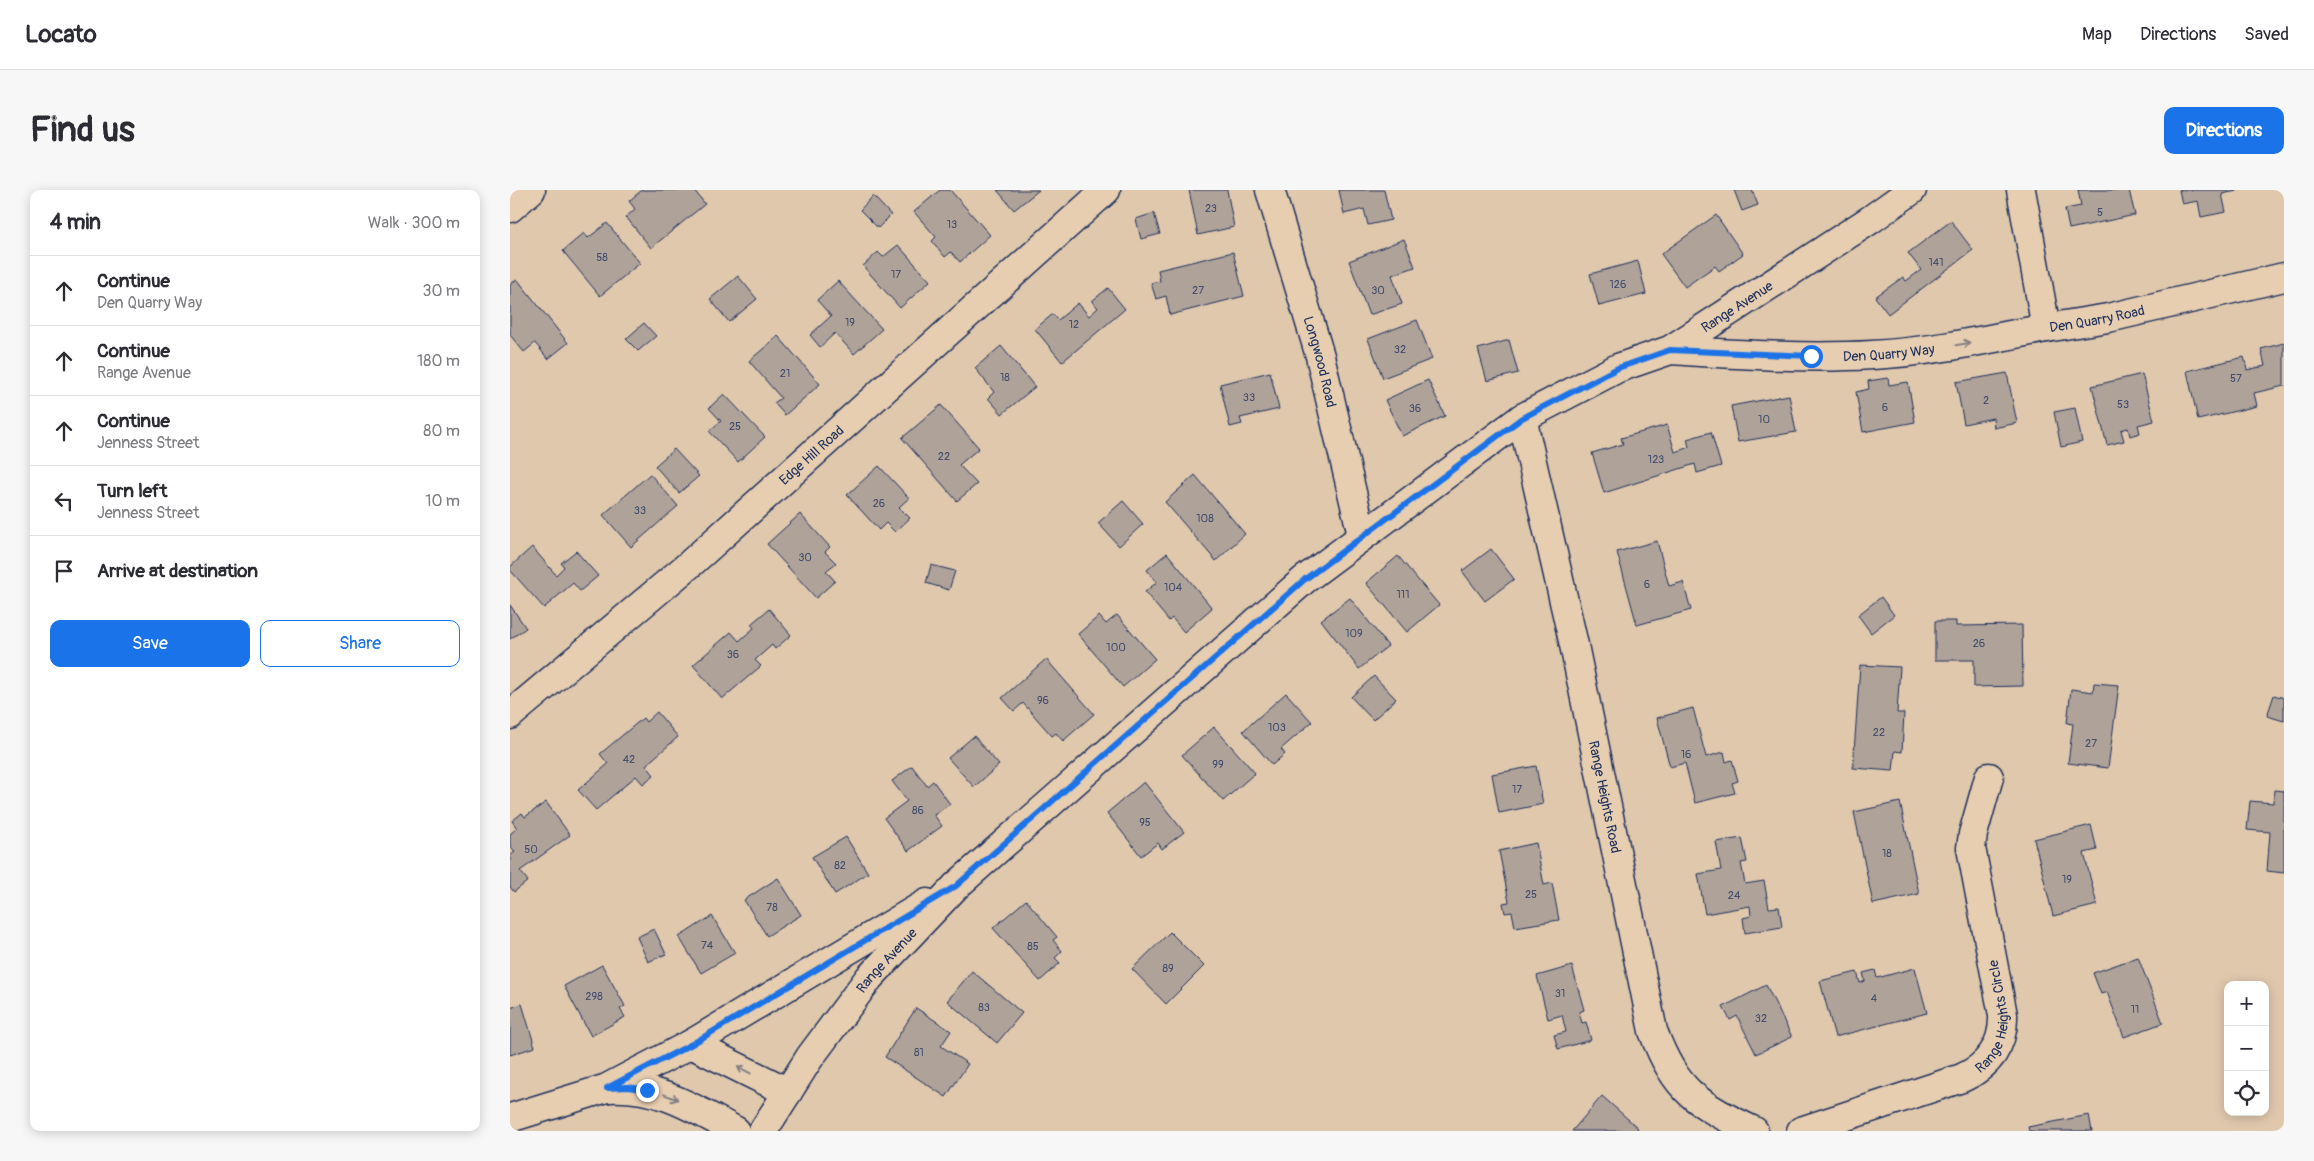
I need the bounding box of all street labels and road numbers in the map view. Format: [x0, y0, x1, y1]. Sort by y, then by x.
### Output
street label: Range Avenue [1698, 277, 1776, 336]
street label: Den Quarry Road [2048, 301, 2146, 336]
street label: Longwood Road [1300, 314, 1340, 409]
street label: Den Quarry Way [1843, 340, 1936, 365]
street label: Edge Hill Road [775, 421, 847, 488]
street label: Range Heights Road [1585, 739, 1625, 855]
street label: Range Avenue [852, 924, 920, 996]
street label: Range Heights Circle [1972, 959, 2012, 1076]

